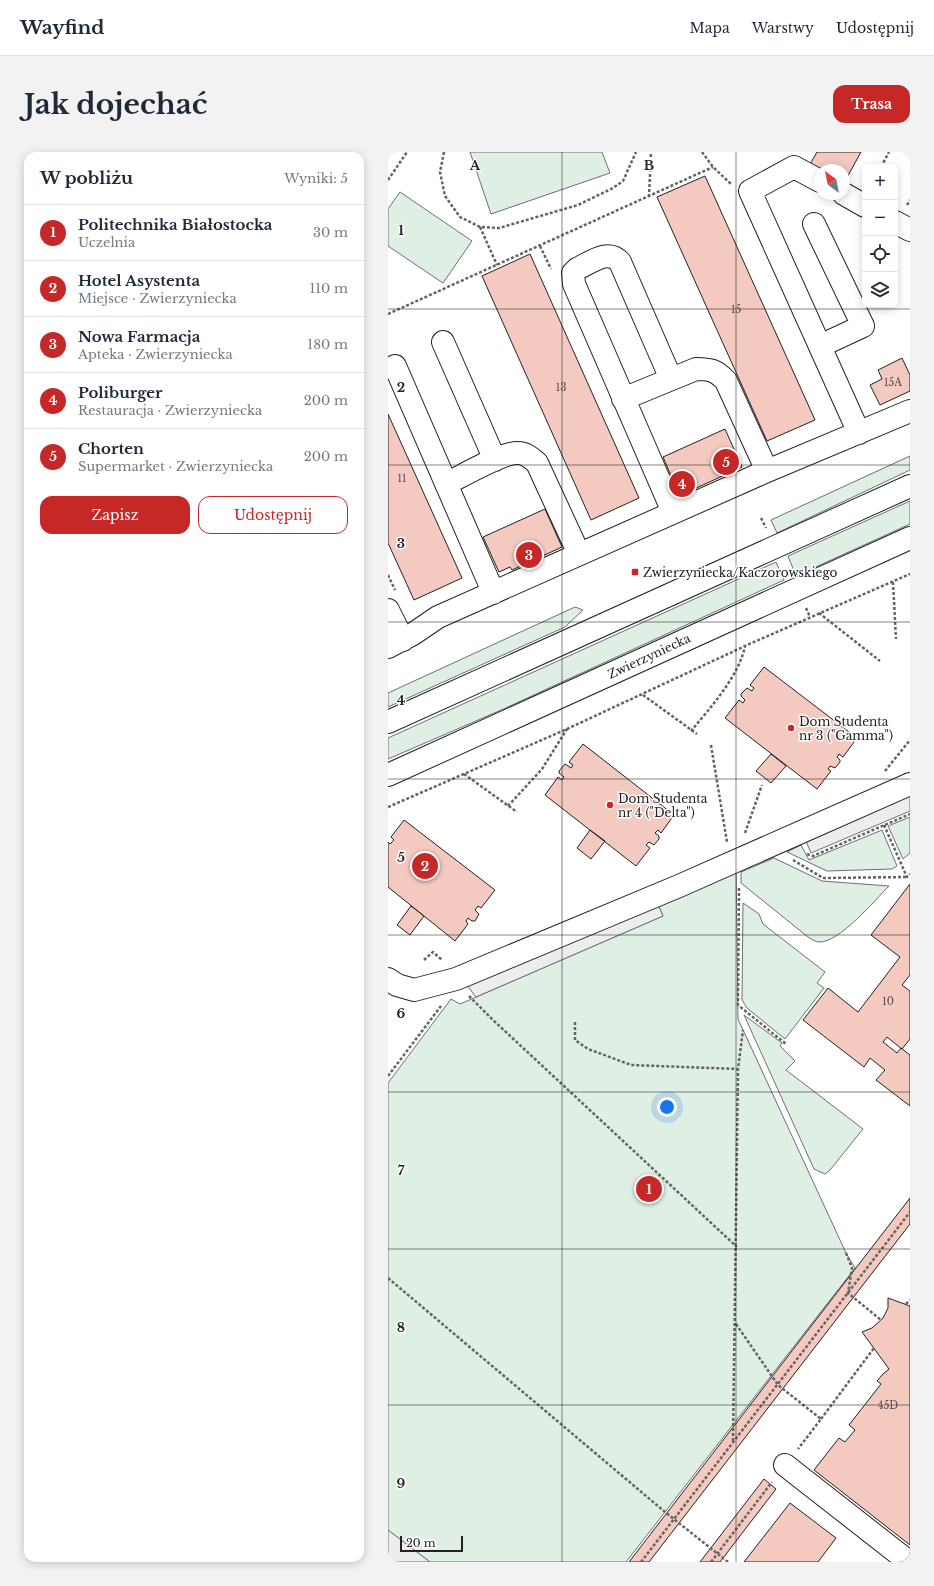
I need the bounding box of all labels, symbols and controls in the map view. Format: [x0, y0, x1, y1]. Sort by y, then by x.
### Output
text: Wayfind [20, 16, 105, 39]
text: Mapa [690, 19, 730, 37]
text: Warstwy [752, 19, 814, 37]
text: Udostępnij [836, 19, 914, 37]
button: Trasa [833, 85, 910, 123]
text: Jak dojechać [24, 87, 208, 122]
text: A [469, 157, 481, 174]
text: B [644, 157, 654, 174]
north arrow [814, 164, 850, 200]
map controls [862, 164, 898, 308]
button: + [862, 164, 898, 200]
text: W pobliżu [40, 168, 133, 189]
text: Wyniki: 5 [284, 170, 348, 187]
button: − [862, 200, 898, 236]
text: Politechnika Białostocka [78, 215, 272, 234]
text: 1 [398, 222, 404, 239]
text: 1 [50, 224, 56, 241]
text: 30 m [313, 224, 348, 241]
text: Uczelnia [78, 234, 135, 251]
button: locate [862, 236, 898, 272]
text: Hotel Asystenta [78, 271, 200, 290]
button: layers [862, 272, 898, 308]
text: 2 [49, 280, 57, 297]
text: 110 m [309, 280, 348, 297]
text: Miejsce · Zwierzyniecka [78, 290, 237, 307]
house number: 15 [731, 303, 741, 316]
text: Nowa Farmacja [78, 327, 200, 346]
text: 3 [49, 336, 57, 353]
text: 180 m [307, 336, 348, 353]
text: Apteka · Zwierzyniecka [78, 346, 233, 363]
house number: 15A [884, 376, 902, 389]
text: 2 [397, 379, 405, 396]
house number: 13 [556, 381, 566, 394]
text: Poliburger [78, 383, 163, 402]
text: 4 [49, 392, 57, 409]
text: 200 m [304, 392, 348, 409]
text: Restauracja · Zwierzyniecka [78, 402, 262, 419]
text: Chorten [78, 439, 144, 458]
pin: 5 [713, 447, 739, 477]
text: 5 [49, 448, 57, 465]
text: 200 m [304, 448, 348, 465]
text: Supermarket · Zwierzyniecka [78, 458, 273, 475]
pin: 4 [669, 469, 695, 499]
house number: 11 [398, 472, 406, 485]
button: Zapisz [40, 496, 190, 534]
button: Udostępnij [198, 496, 348, 534]
text: 3 [397, 535, 405, 552]
pin: 3 [516, 540, 542, 570]
place label: Zwierzyniecka/Kaczorowskiego [643, 565, 838, 580]
marker: Zwierzyniecka/Kaczorowskiego [630, 567, 640, 577]
street label: Zwierzyniecka [605, 630, 693, 682]
text: 4 [397, 692, 406, 709]
place label: Dom Studenta nr 3 ("Gamma") [799, 714, 893, 743]
marker: Dom Studenta nr 3 ("Gamma") [786, 723, 796, 733]
place label: Dom Studenta nr 4 ("Delta") [618, 791, 708, 820]
marker: Dom Studenta nr 4 ("Delta") [605, 800, 615, 810]
text: 5 [397, 849, 405, 866]
pin: 2 [412, 851, 438, 881]
house number: 10 [882, 995, 894, 1008]
text: 6 [397, 1005, 406, 1022]
your location [657, 1097, 677, 1117]
text: 7 [398, 1162, 405, 1179]
pin: 1 [636, 1174, 662, 1204]
text: 8 [397, 1319, 405, 1336]
house number: 45D [878, 1399, 898, 1412]
text: 9 [397, 1475, 406, 1492]
scale bar [400, 1534, 463, 1553]
text: 20 m [406, 1536, 436, 1550]

